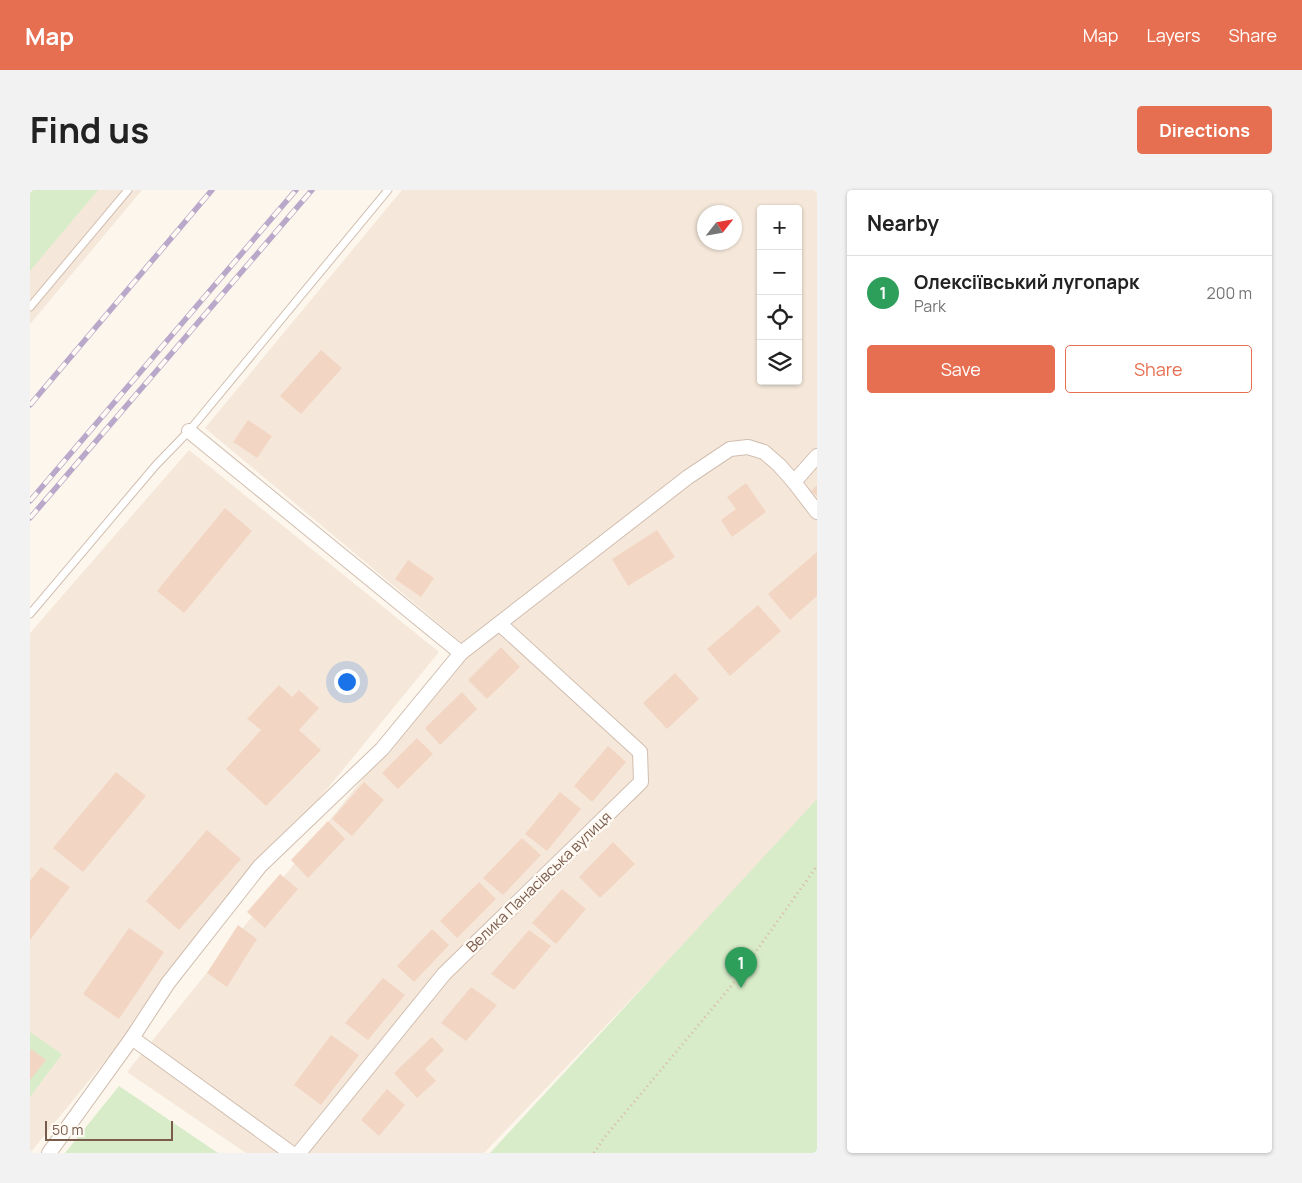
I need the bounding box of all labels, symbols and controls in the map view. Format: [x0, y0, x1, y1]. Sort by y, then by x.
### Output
text: Map [25, 19, 74, 52]
text: Map [1083, 23, 1118, 47]
text: Layers [1146, 23, 1200, 47]
text: Share [1228, 23, 1277, 47]
text: Find us [30, 106, 149, 154]
button: Directions [1137, 106, 1272, 154]
north arrow [697, 205, 742, 250]
map controls [757, 205, 802, 385]
button: + [757, 205, 802, 250]
text: Nearby [867, 209, 939, 237]
button: − [757, 250, 802, 295]
text: Олексіївський лугопарк [914, 269, 1139, 295]
text: 1 [879, 282, 887, 304]
text: 200 m [1207, 282, 1252, 304]
button: locate [757, 295, 802, 340]
text: Park [914, 295, 946, 317]
button: layers [757, 340, 802, 385]
button: Save [867, 345, 1055, 393]
button: Share [1065, 345, 1252, 393]
your location [334, 669, 360, 695]
street label: Велика Панасівська вулиця [461, 806, 616, 957]
pin: 1 [725, 947, 757, 988]
scale bar [45, 1118, 172, 1141]
text: 50 m [52, 1120, 83, 1139]

